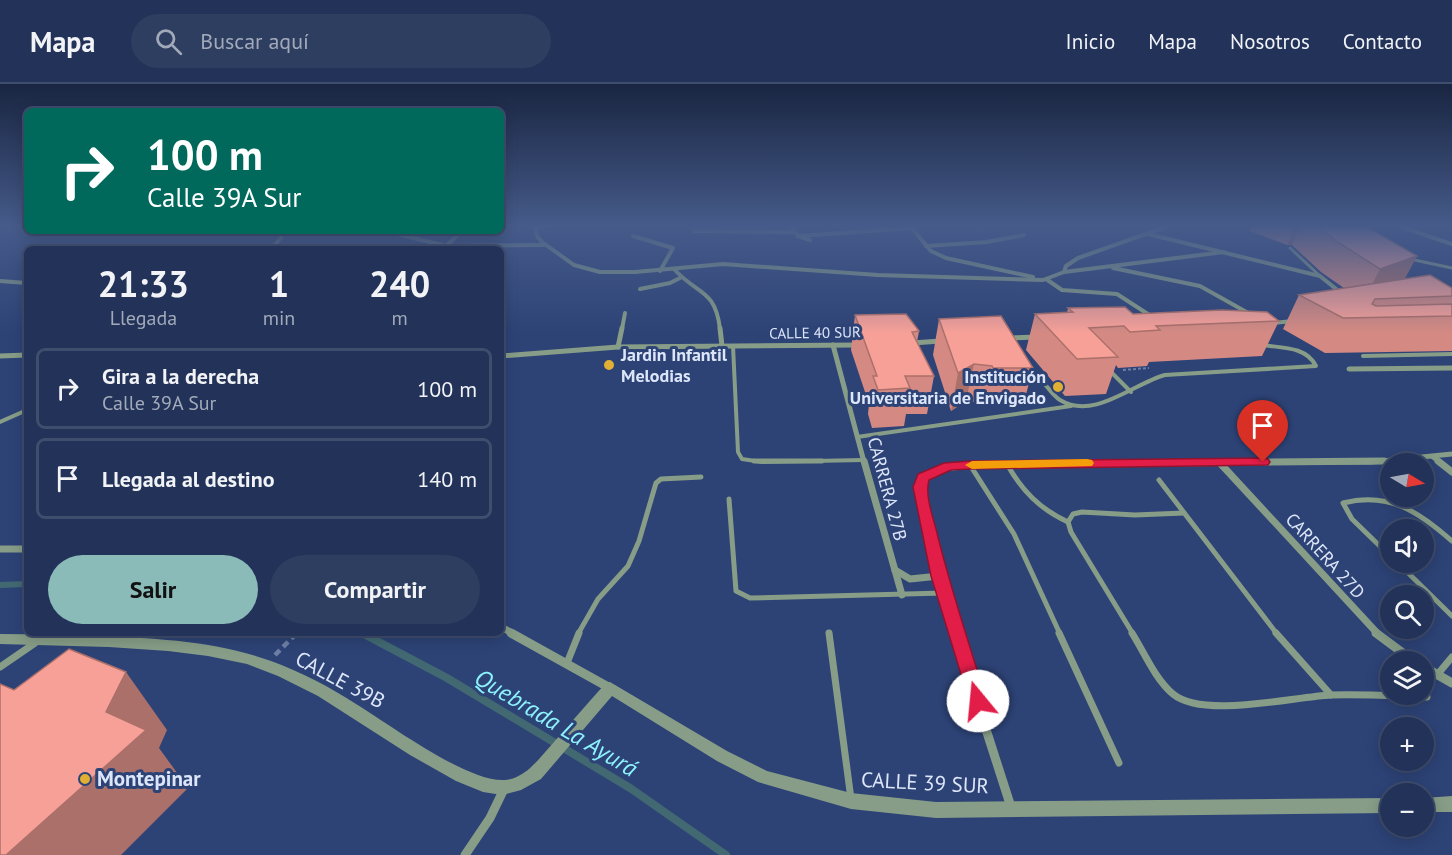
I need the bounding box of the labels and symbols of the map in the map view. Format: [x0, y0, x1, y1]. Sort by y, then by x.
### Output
street label: CALLE 40 SUR [769, 322, 861, 343]
place label: Jardin Infantil Melodias [620, 343, 728, 387]
marker: Jardin Infantil Melodias [602, 358, 616, 372]
place label: Institución Universitaria de Envigado [850, 365, 1046, 409]
marker: Institución Universitaria de Envigado [1051, 380, 1065, 394]
pin [1237, 400, 1288, 462]
street label: CARRERA 27B [863, 435, 912, 543]
north arrow [1380, 453, 1434, 507]
street label: CARRERA 27D [1281, 508, 1370, 603]
street label: CALLE 39B [291, 645, 390, 714]
water label: Quebrada La Ayurá [469, 662, 644, 784]
position arrow [946, 669, 1010, 733]
place label: Montepinar [97, 765, 201, 792]
street label: CALLE 39 SUR [860, 766, 990, 799]
marker: Montepinar [78, 772, 92, 786]

